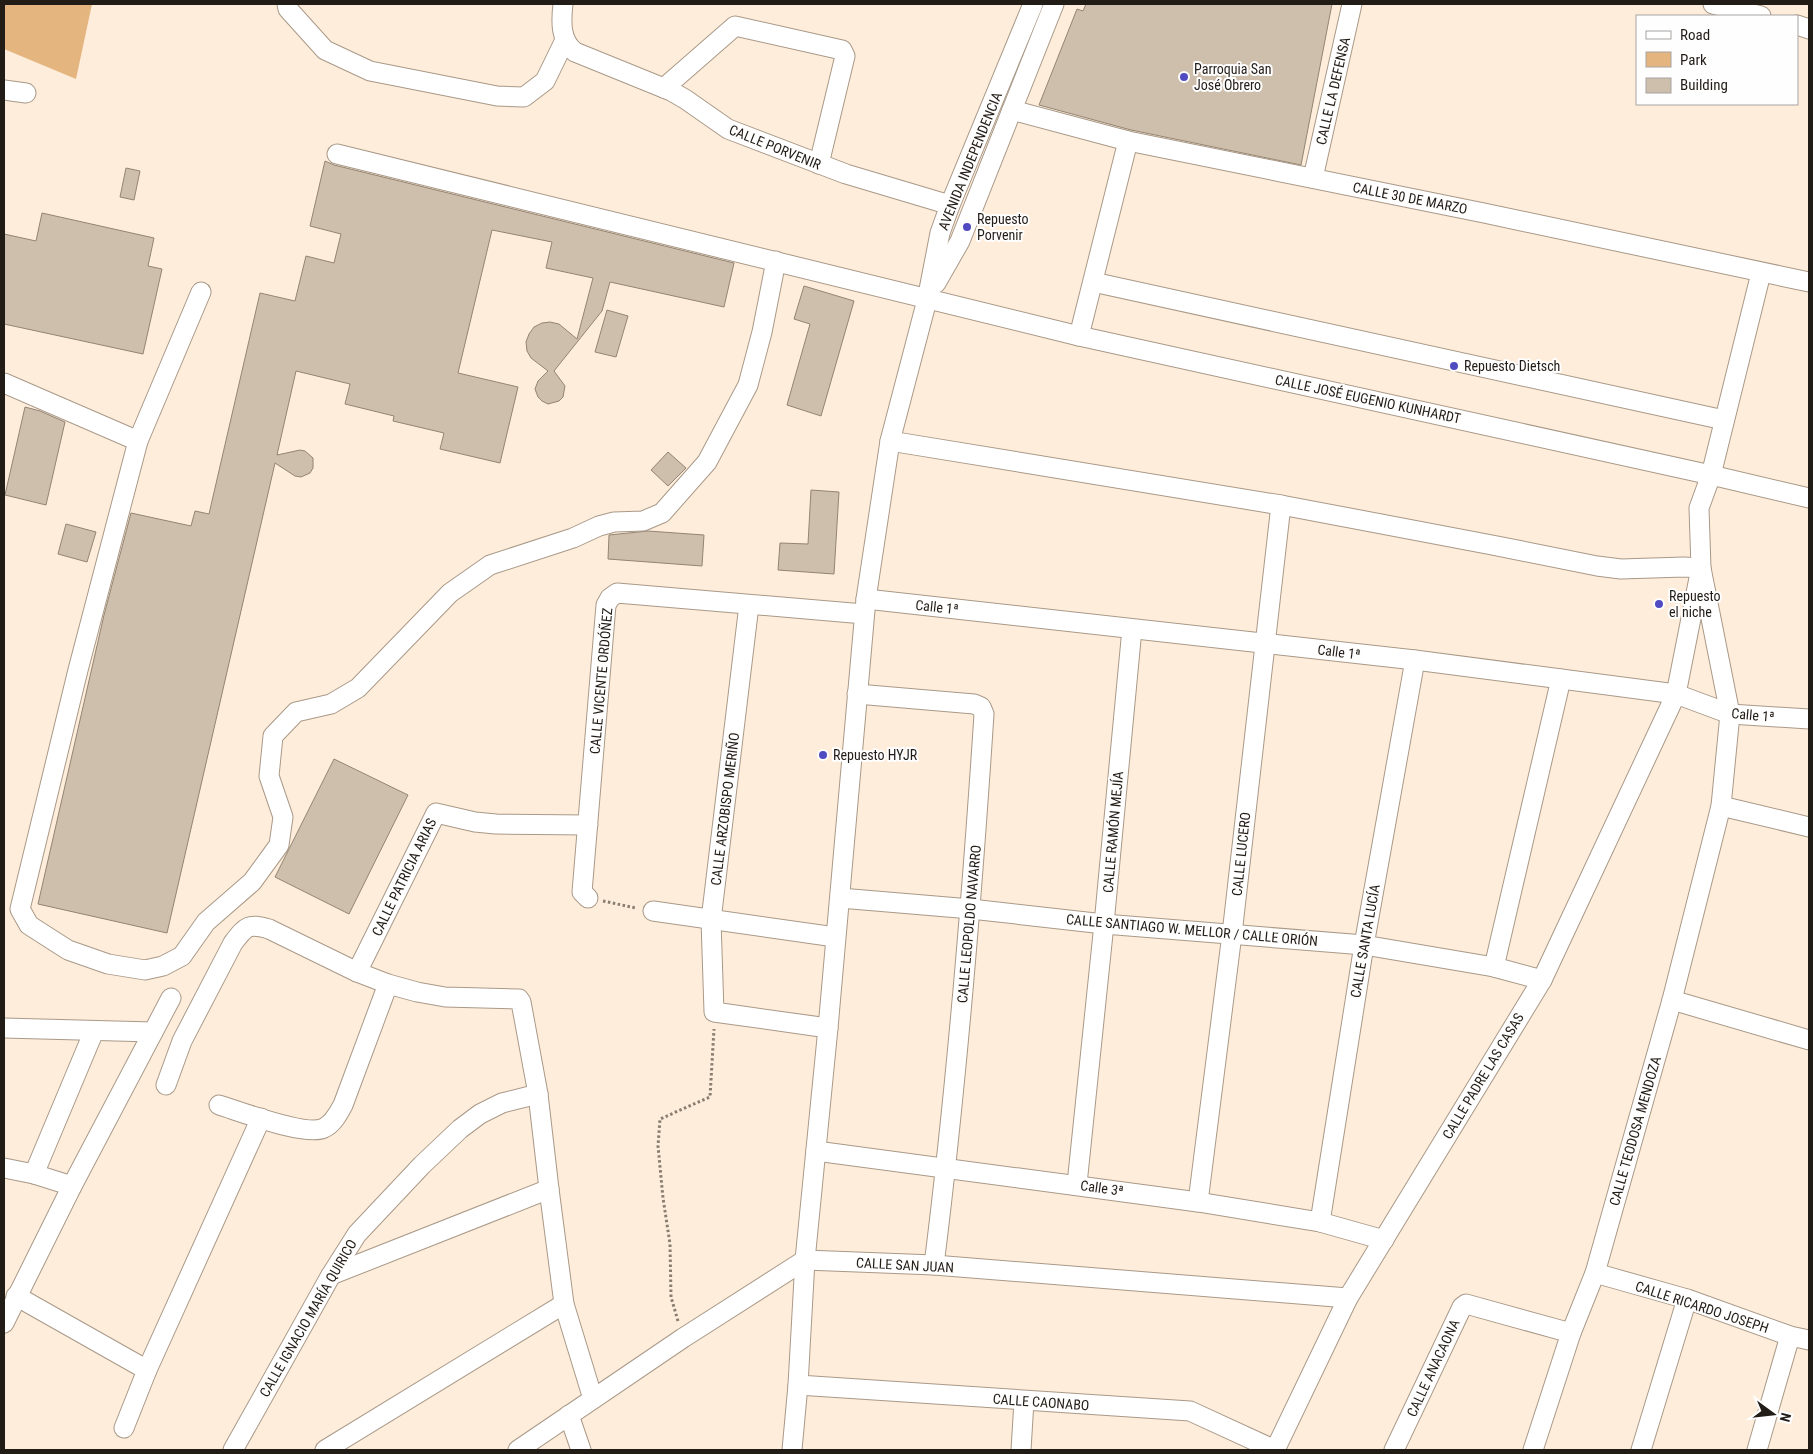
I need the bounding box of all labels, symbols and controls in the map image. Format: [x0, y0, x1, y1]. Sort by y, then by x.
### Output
legend [1636, 15, 1798, 105]
text: Road [1680, 26, 1710, 44]
street label: CALLE LA DEFENSA [1313, 35, 1353, 147]
text: Park [1680, 51, 1707, 69]
place label: Parroquia San José Obrero [1194, 61, 1271, 93]
marker: Parroquia San José Obrero [1178, 71, 1190, 83]
text: Building [1680, 76, 1728, 94]
street label: AVENIDA INDEPENDENCIA [935, 90, 1005, 232]
street label: CALLE PORVENIR [727, 121, 824, 173]
street label: CALLE 30 DE MARZO [1351, 179, 1469, 217]
place label: Repuesto Porvenir [977, 211, 1029, 243]
marker: Repuesto Porvenir [961, 221, 973, 233]
place label: Repuesto Dietsch [1464, 358, 1560, 374]
marker: Repuesto Dietsch [1448, 360, 1460, 372]
street label: CALLE JOSÉ EUGENIO KUNHARDT [1274, 370, 1463, 427]
place label: Repuesto el niche [1669, 588, 1721, 620]
street label: Calle 1ª [915, 597, 959, 617]
marker: Repuesto el niche [1653, 598, 1665, 610]
street label: CALLE VICENTE ORDÓÑEZ [586, 607, 615, 755]
street label: Calle 1ª [1317, 641, 1361, 663]
street label: Calle 1ª [1731, 705, 1775, 725]
street label: CALLE ARZOBISPO MERIÑO [707, 732, 742, 886]
place label: Repuesto HYJR [833, 747, 918, 763]
marker: Repuesto HYJR [817, 749, 829, 761]
street label: CALLE RAMÓN MEJÍA [1099, 771, 1126, 893]
street label: CALLE LUCERO [1229, 811, 1253, 897]
street label: CALLE PATRICIA ARIAS [369, 816, 439, 938]
street label: CALLE LEOPOLDO NAVARRO [954, 844, 984, 1004]
street label: CALLE SANTA LUCÍA [1346, 883, 1383, 999]
street label: CALLE SANTIAGO W. MELLOR / CALLE ORIÓN [1065, 910, 1319, 949]
street label: CALLE PADRE LAS CASAS [1439, 1010, 1527, 1142]
street label: CALLE TEODOSA MENDOZA [1606, 1054, 1664, 1208]
street label: Calle 3ª [1079, 1177, 1125, 1199]
street label: CALLE IGNACIO MARÍA QUIRICO [255, 1236, 360, 1400]
street label: CALLE SAN JUAN [856, 1254, 954, 1276]
street label: CALLE RICARDO JOSEPH [1633, 1278, 1771, 1336]
street label: CALLE ANACAONA [1403, 1317, 1463, 1419]
north arrow [1748, 1389, 1798, 1439]
street label: CALLE CAONABO [992, 1391, 1090, 1413]
text: N [1777, 1411, 1794, 1424]

